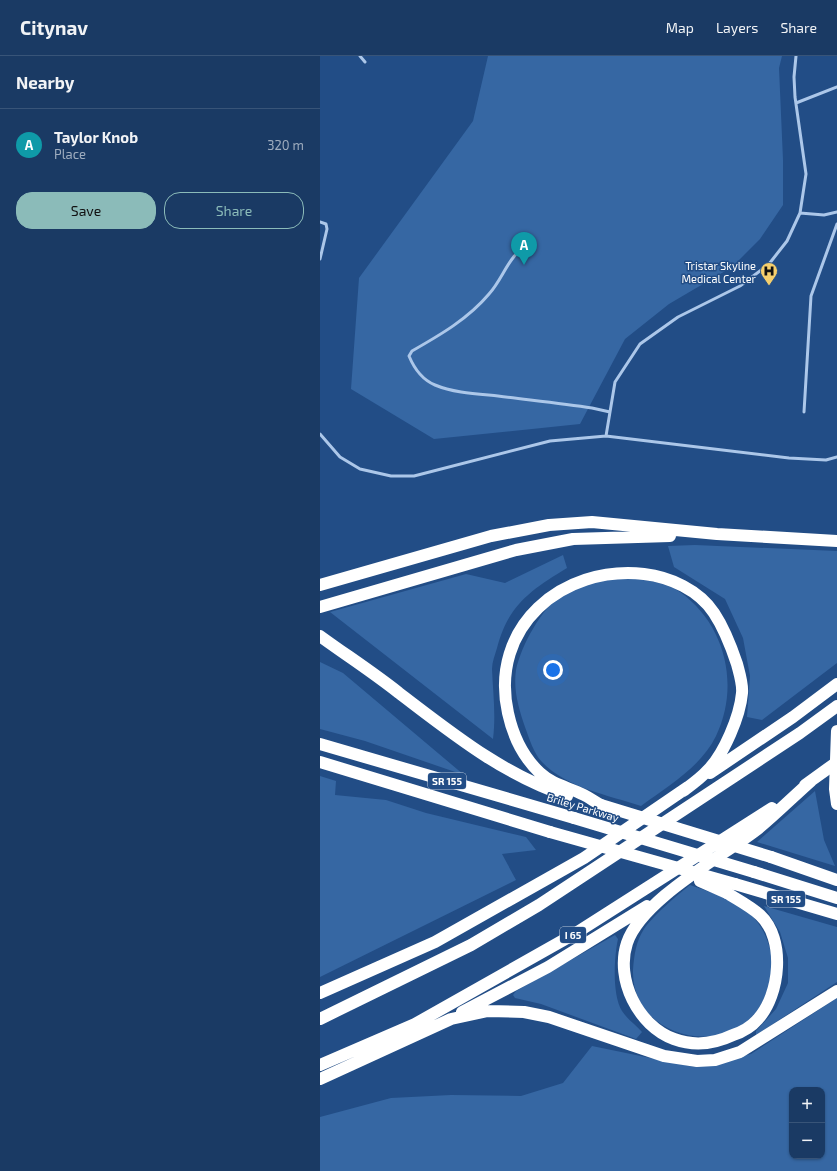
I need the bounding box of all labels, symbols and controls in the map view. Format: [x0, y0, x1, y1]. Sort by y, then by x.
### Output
text: Citynav [20, 16, 88, 39]
text: Map [666, 19, 694, 36]
text: Layers [716, 19, 758, 36]
text: Share [780, 19, 817, 36]
text: Nearby [16, 72, 74, 92]
text: Taylor Knob [54, 128, 138, 146]
text: A [25, 137, 33, 153]
text: 320 m [267, 137, 304, 153]
text: Place [54, 146, 86, 162]
button: Save [16, 192, 156, 229]
button: Share [164, 192, 304, 229]
pin: A [511, 232, 537, 265]
place label: Tristar Skyline Medical Center [681, 259, 757, 285]
hospital icon: Tristar Skyline Medical Center [759, 261, 779, 286]
your location [543, 660, 563, 680]
road number: SR 155 [428, 773, 466, 789]
street label: Briley Parkway [545, 790, 621, 824]
road number: SR 155 [767, 891, 805, 907]
road number: I 65 [560, 927, 586, 943]
map controls [789, 1087, 825, 1159]
button: + [789, 1087, 825, 1123]
button: − [789, 1123, 825, 1159]

